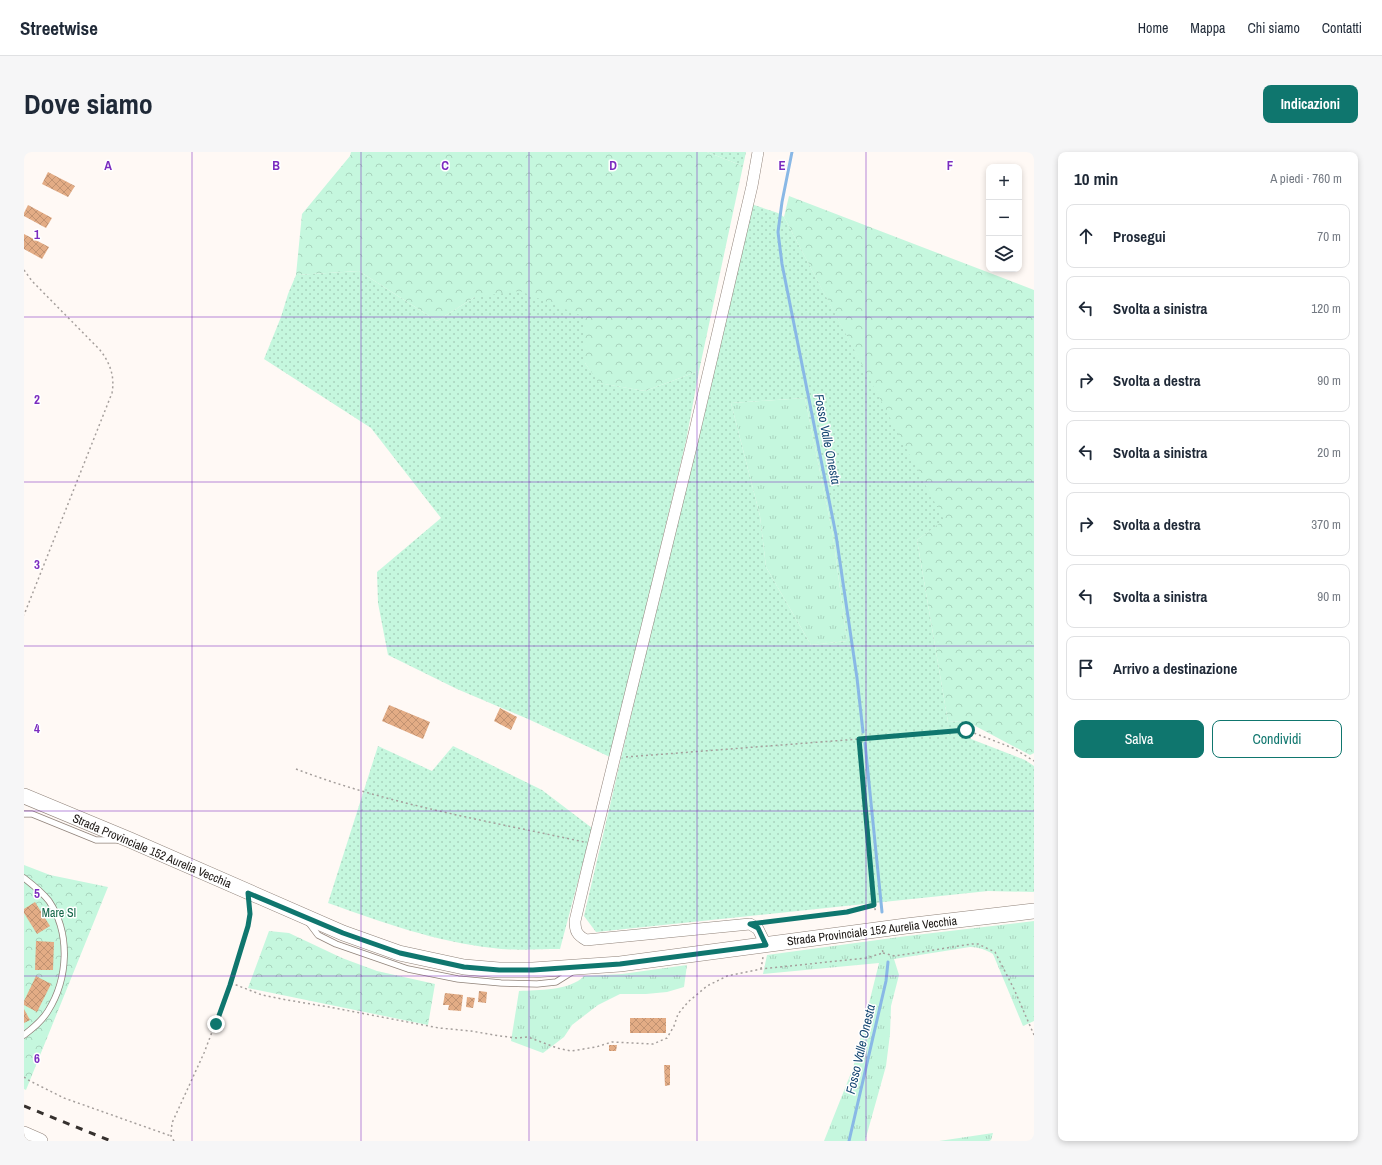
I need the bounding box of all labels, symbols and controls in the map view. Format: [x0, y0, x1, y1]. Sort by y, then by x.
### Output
text: Streetwise [20, 15, 98, 41]
text: Home [1138, 19, 1168, 37]
text: Mappa [1190, 19, 1225, 37]
text: Chi siamo [1247, 19, 1300, 37]
text: Contatti [1322, 19, 1362, 37]
text: Dove siamo [24, 85, 153, 123]
button: Indicazioni [1263, 85, 1358, 123]
text: A [104, 157, 112, 174]
text: B [272, 157, 280, 174]
text: C [441, 157, 449, 174]
text: D [609, 157, 617, 174]
text: E [778, 157, 786, 174]
text: F [947, 157, 954, 174]
map controls [986, 164, 1022, 272]
button: + [986, 164, 1022, 200]
text: 10 min [1074, 167, 1118, 190]
text: A piedi · 760 m [1270, 170, 1342, 187]
button: − [986, 200, 1022, 236]
icon: ahead [1075, 225, 1097, 247]
text: 1 [34, 226, 40, 243]
text: Prosegui [1113, 226, 1166, 247]
text: 70 m [1317, 228, 1341, 245]
button: layers [986, 236, 1022, 272]
icon: left [1075, 297, 1097, 319]
text: Svolta a sinistra [1113, 298, 1207, 319]
text: 120 m [1311, 300, 1341, 317]
icon: right [1075, 369, 1097, 391]
text: Svolta a destra [1113, 370, 1201, 391]
text: 90 m [1317, 372, 1341, 389]
text: 2 [34, 391, 40, 408]
water label: Fosso Valle Onesta [810, 392, 845, 486]
icon: left [1075, 441, 1097, 463]
text: Svolta a sinistra [1113, 442, 1207, 463]
text: 20 m [1317, 444, 1341, 461]
icon: right [1075, 513, 1097, 535]
text: Svolta a destra [1113, 514, 1201, 535]
text: 370 m [1311, 516, 1341, 533]
text: 3 [34, 556, 40, 573]
icon: left [1075, 585, 1097, 607]
text: Svolta a sinistra [1113, 586, 1207, 607]
text: 90 m [1317, 588, 1341, 605]
icon: arrive [1075, 657, 1097, 679]
text: Arrivo a destinazione [1113, 658, 1237, 679]
text: 4 [34, 720, 40, 737]
button: Salva [1074, 720, 1204, 758]
button: Condividi [1212, 720, 1342, 758]
route start [957, 721, 975, 739]
street label: Strada Provinciale 152 Aurelia Vecchia [70, 810, 234, 892]
text: 5 [34, 885, 40, 902]
park label: Mare SI [42, 905, 76, 921]
street label: Strada Provinciale 152 Aurelia Vecchia [786, 913, 958, 949]
water label: Fosso Valle Onesta [842, 1002, 879, 1096]
route end [207, 1015, 225, 1033]
text: 6 [34, 1050, 40, 1067]

